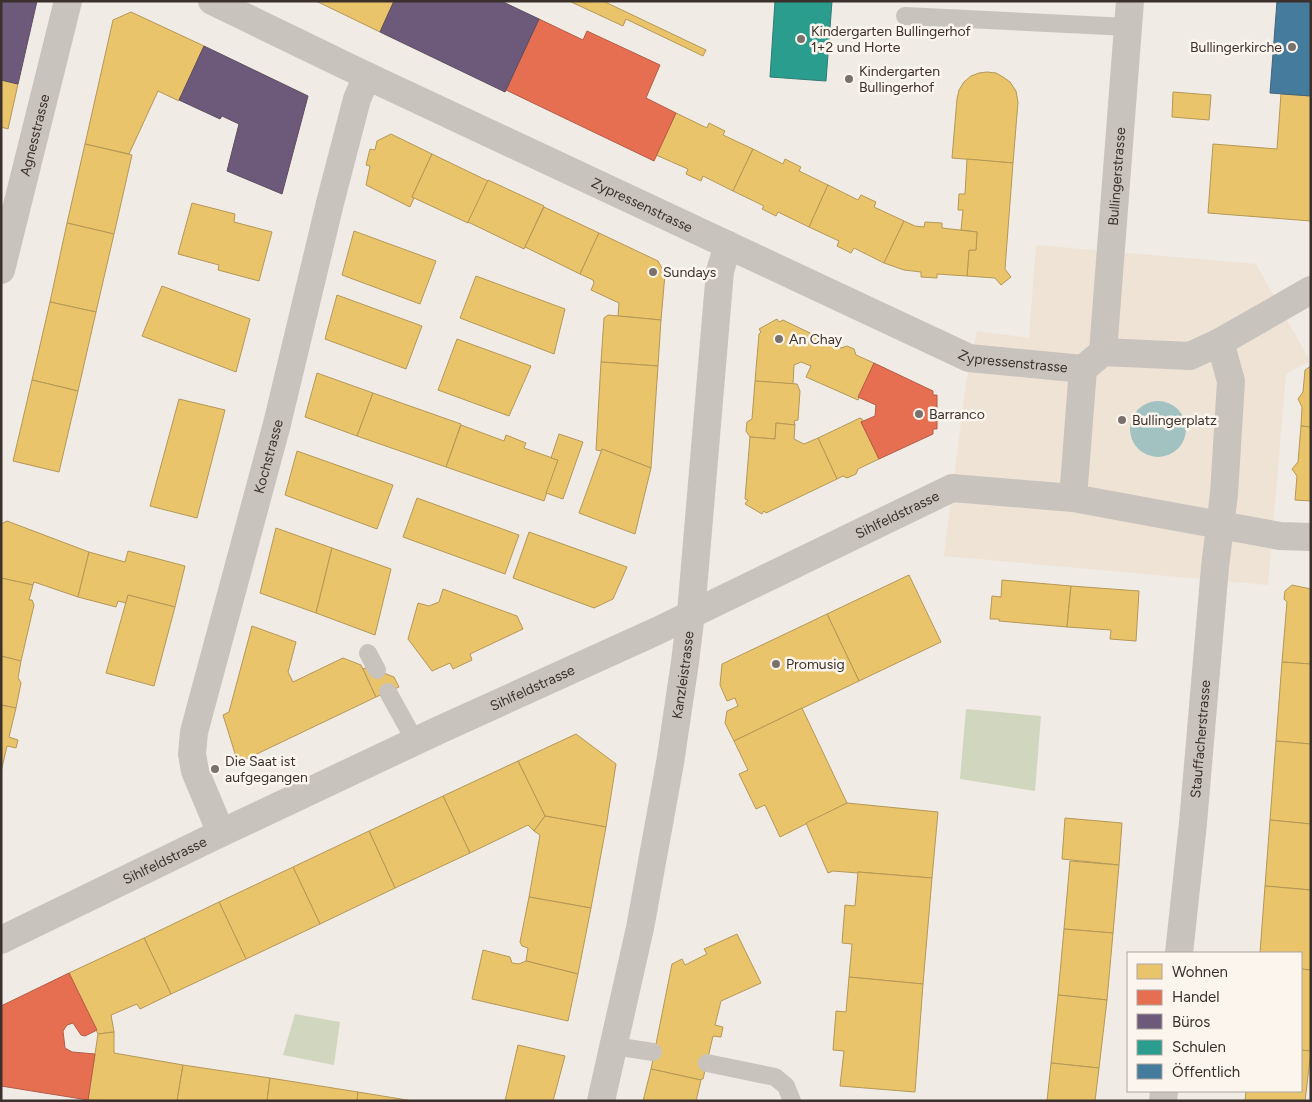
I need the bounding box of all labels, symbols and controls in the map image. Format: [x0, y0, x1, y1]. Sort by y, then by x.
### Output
place label: Kindergarten Bullingerhof 1+2 und Horte [811, 23, 972, 56]
marker: Kindergarten Bullingerhof 1+2 und Horte [795, 33, 807, 45]
place label: Bullingerkirche [1190, 39, 1282, 56]
marker: Bullingerkirche [1286, 41, 1298, 53]
place label: Kindergarten Bullingerhof [859, 63, 940, 96]
marker: Kindergarten Bullingerhof [843, 73, 855, 85]
street label: Agnesstrasse [17, 92, 54, 178]
street label: Bullingerstrasse [1105, 126, 1129, 226]
street label: Zypressenstrasse [589, 174, 696, 237]
place label: Sundays [663, 264, 716, 281]
marker: Sundays [647, 266, 659, 278]
place label: An Chay [789, 331, 843, 348]
marker: An Chay [773, 333, 785, 345]
street label: Zypressenstrasse [955, 346, 1069, 377]
place label: Barranco [929, 406, 985, 423]
marker: Barranco [913, 408, 925, 420]
place label: Bullingerplatz [1132, 412, 1217, 429]
marker: Bullingerplatz [1116, 414, 1128, 426]
street label: Kochstrasse [251, 417, 287, 496]
street label: Sihlfeldstrasse [853, 487, 942, 543]
street label: Kanzleistrasse [669, 630, 698, 720]
place label: Promusig [786, 656, 845, 673]
marker: Promusig [770, 658, 782, 670]
street label: Sihlfeldstrasse [487, 661, 578, 715]
street label: Stauffacherstrasse [1187, 679, 1214, 799]
place label: Die Saat ist aufgegangen [225, 753, 308, 786]
marker: Die Saat ist aufgegangen [209, 763, 221, 775]
street label: Sihlfeldstrasse [120, 833, 210, 888]
legend [1127, 952, 1302, 1092]
text: Wohnen [1172, 963, 1228, 981]
text: Handel [1172, 988, 1220, 1006]
text: Büros [1172, 1013, 1210, 1031]
text: Schulen [1172, 1038, 1226, 1056]
text: Öffentlich [1172, 1063, 1240, 1081]

